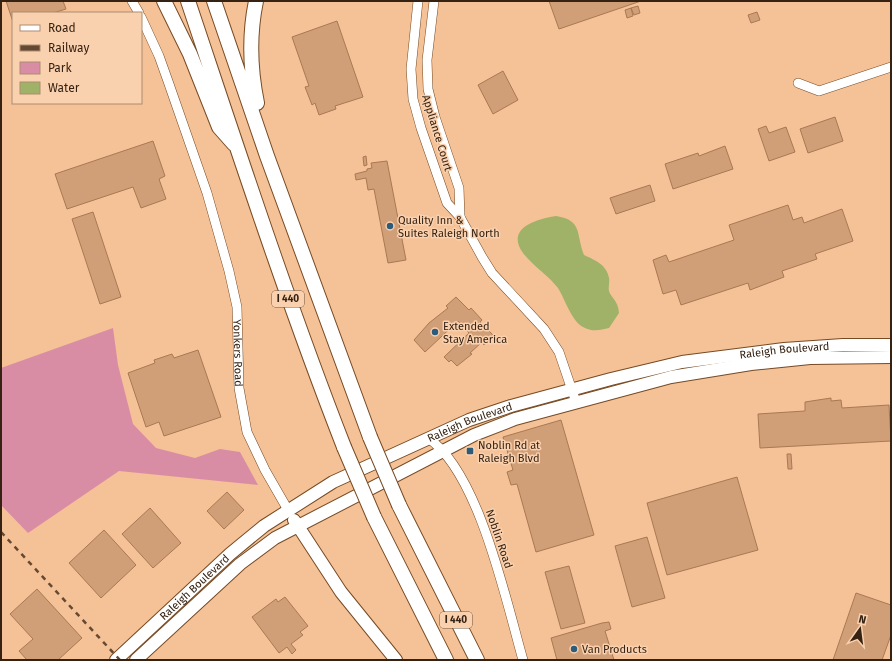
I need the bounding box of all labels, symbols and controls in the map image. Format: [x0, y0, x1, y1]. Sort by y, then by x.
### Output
legend [12, 12, 142, 104]
text: Road [48, 21, 76, 35]
text: Railway [48, 41, 89, 55]
text: Park [48, 61, 72, 75]
text: Water [48, 81, 80, 95]
street label: Appliance Court [419, 93, 455, 173]
place label: Quality Inn & Suites Raleigh North [398, 214, 500, 240]
marker: Quality Inn & Suites Raleigh North [385, 221, 395, 231]
road number: I 440 [272, 291, 304, 307]
street label: Yonkers Road [231, 319, 245, 387]
place label: Extended Stay America [443, 320, 507, 346]
marker: Extended Stay America [430, 327, 440, 337]
street label: Raleigh Boulevard [739, 339, 830, 361]
street label: Raleigh Boulevard [425, 400, 514, 445]
place label: Noblin Rd at Raleigh Blvd [478, 439, 540, 465]
marker: Noblin Rd at Raleigh Blvd [465, 446, 475, 456]
street label: Noblin Road [483, 508, 515, 570]
street label: Raleigh Boulevard [157, 552, 232, 623]
north arrow [840, 609, 880, 649]
road number: I 440 [440, 612, 472, 628]
text: N [857, 613, 867, 627]
place label: Van Products [582, 643, 647, 656]
marker: Van Products [569, 644, 579, 654]

